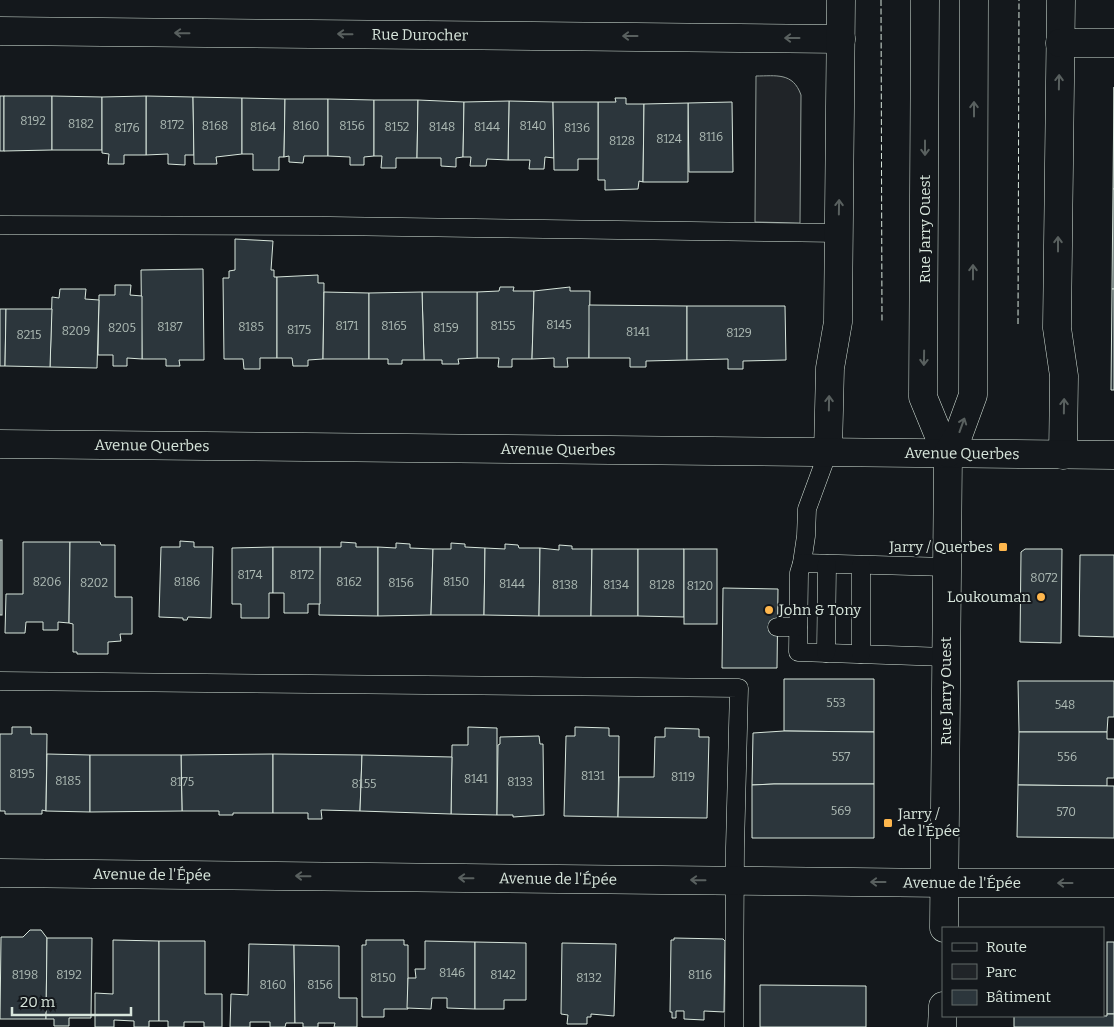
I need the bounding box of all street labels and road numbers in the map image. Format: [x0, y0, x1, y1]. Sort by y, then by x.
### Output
street label: Rue Durocher [372, 26, 469, 44]
street label: Rue Jarry Ouest [916, 174, 934, 283]
street label: Avenue Querbes [94, 436, 210, 455]
street label: Avenue Querbes [500, 440, 616, 459]
street label: Avenue Querbes [904, 444, 1020, 463]
street label: Rue Jarry Ouest [937, 636, 955, 745]
street label: Avenue de l'Épée [93, 865, 211, 884]
street label: Avenue de l'Épée [499, 869, 617, 889]
street label: Avenue de l'Épée [903, 874, 1021, 892]

